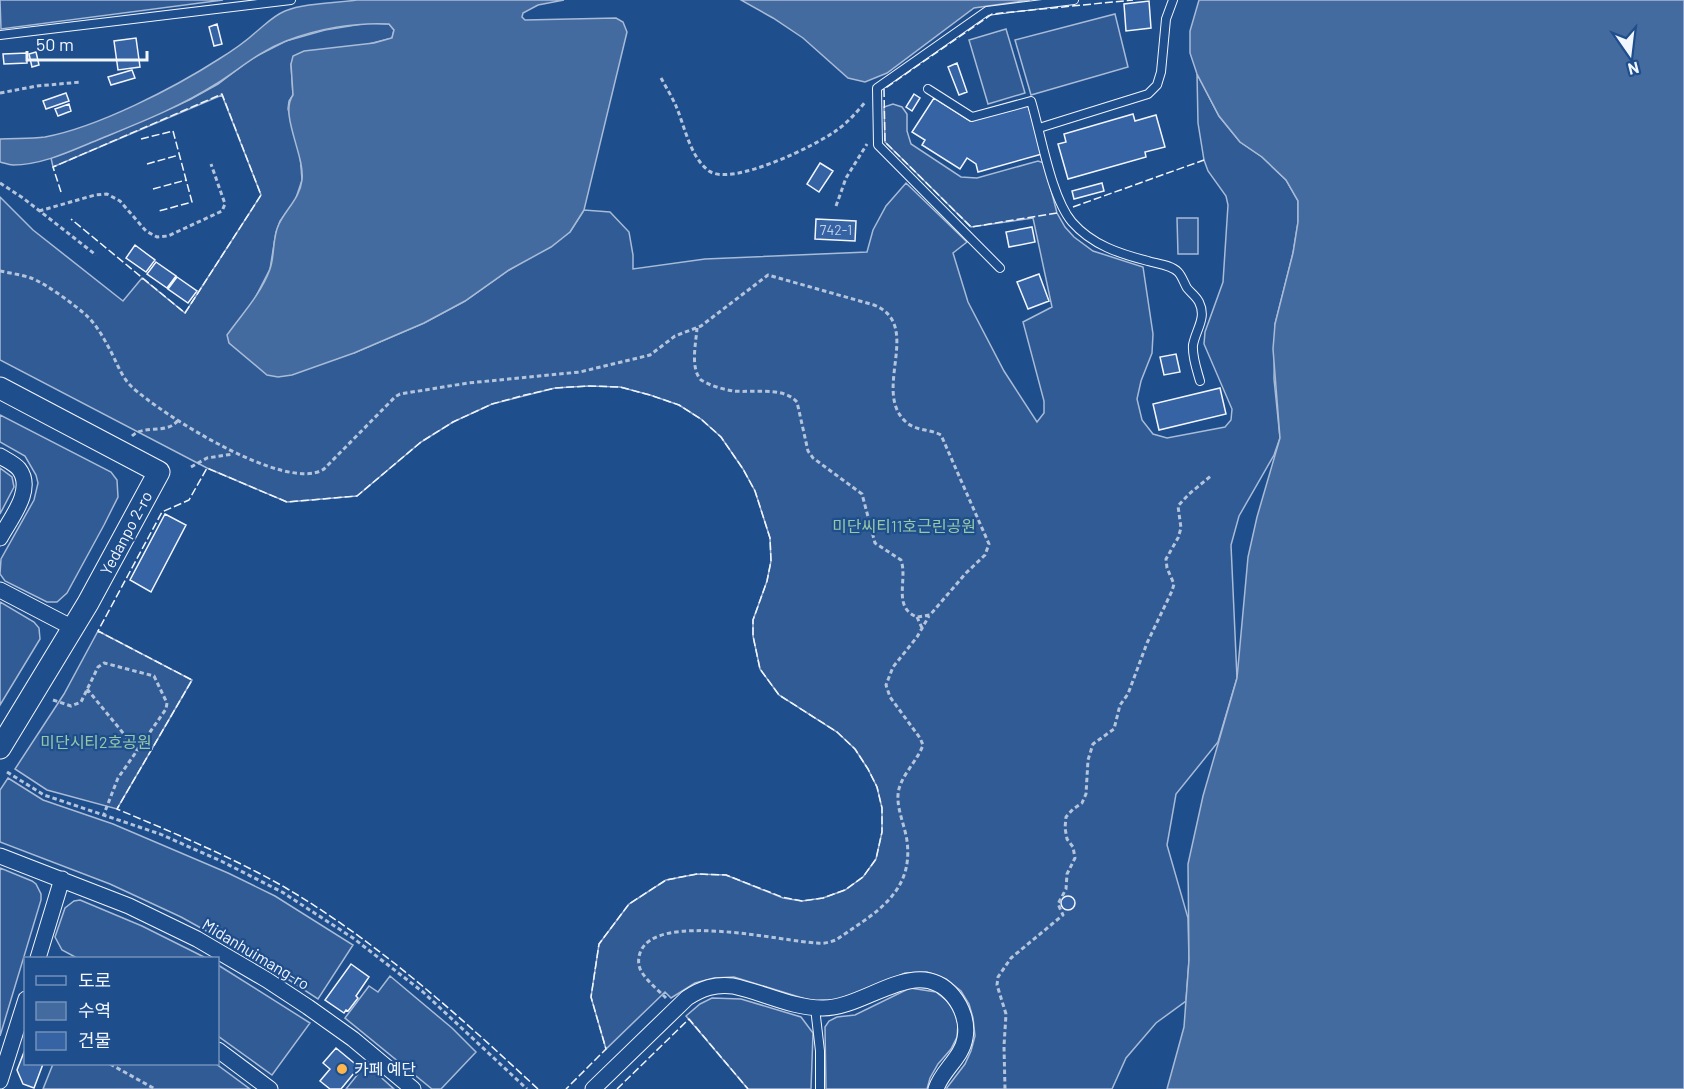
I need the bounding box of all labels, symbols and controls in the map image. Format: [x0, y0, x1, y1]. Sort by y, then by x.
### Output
scale bar [27, 24, 147, 62]
north arrow [1600, 24, 1660, 84]
text: 50 m [36, 33, 74, 55]
text: N [1626, 59, 1641, 80]
house number: 742-1 [820, 221, 852, 238]
street label: Yedanpo 2-ro [96, 488, 156, 578]
park label: 미단씨티11호근린공원 [832, 516, 976, 535]
park label: 미단시티2호공원 [40, 732, 152, 751]
street label: Midanhuimang-ro [199, 914, 313, 993]
legend [24, 957, 219, 1065]
text: 도로 [78, 969, 111, 991]
text: 수역 [78, 999, 111, 1021]
text: 건물 [78, 1029, 111, 1051]
place label: 카페 예단 [354, 1059, 416, 1078]
marker: 카페 예단 [335, 1062, 349, 1076]

